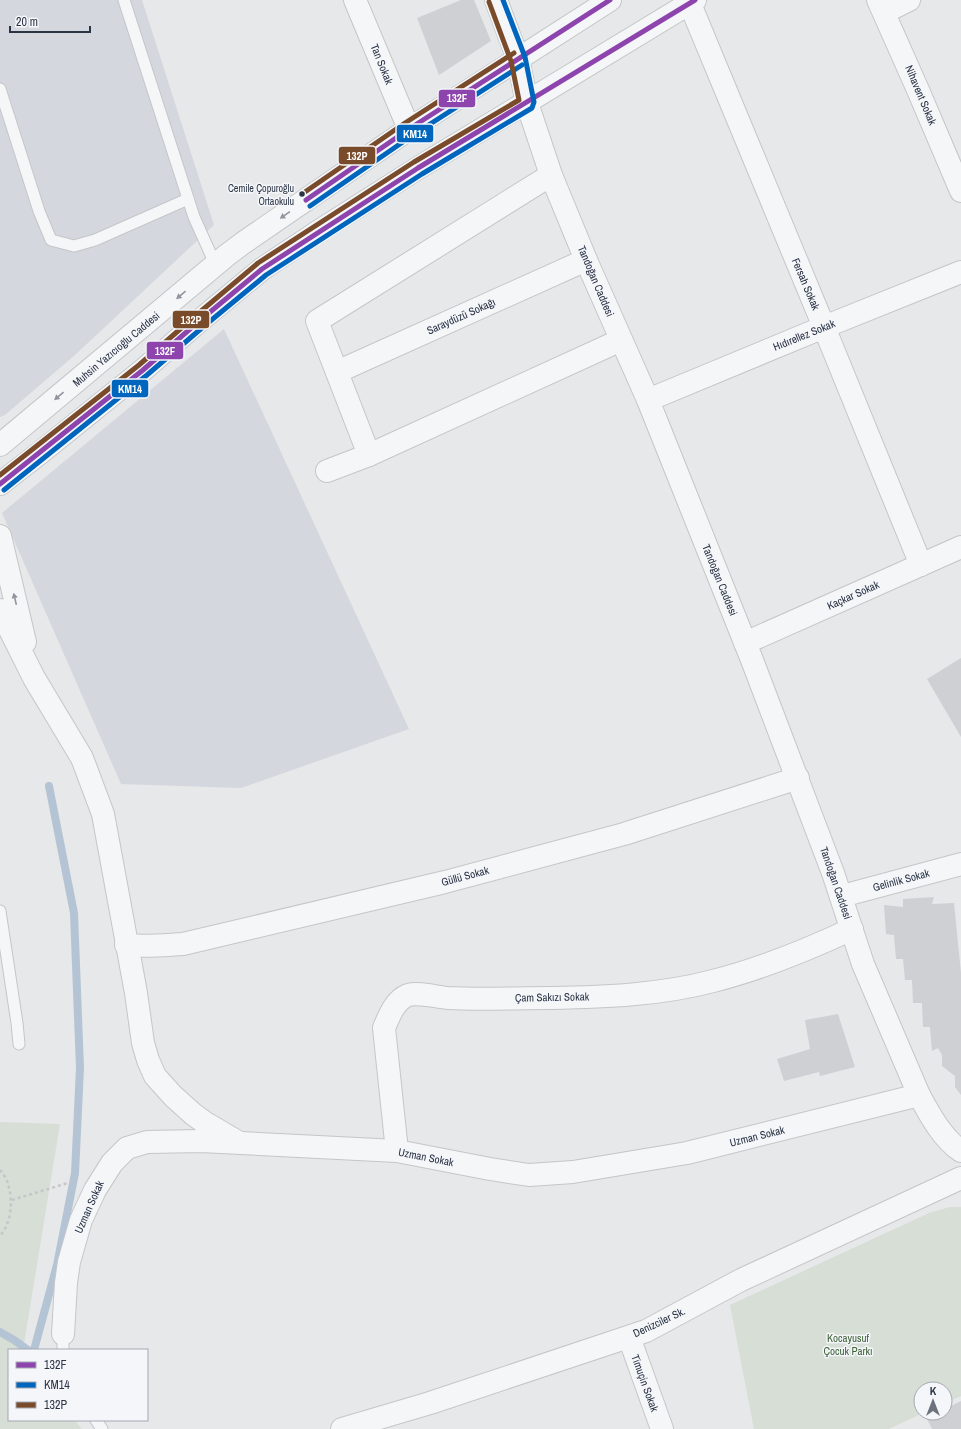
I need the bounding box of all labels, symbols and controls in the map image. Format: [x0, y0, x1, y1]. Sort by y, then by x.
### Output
scale bar [10, 8, 90, 34]
text: 20 m [16, 14, 38, 30]
street label: Tan Sokak [368, 42, 397, 87]
street label: Nihavent Sokak [902, 63, 940, 127]
line badge: 132F [438, 89, 476, 108]
text: 132F [447, 91, 468, 105]
line badge: KM14 [396, 124, 434, 143]
text: KM14 [403, 127, 427, 141]
line badge: 132P [338, 146, 376, 165]
text: 132P [346, 149, 368, 163]
place label: Cemile Çopuroğlu Ortaokulu [228, 182, 294, 208]
marker: Cemile Çopuroğlu Ortaokulu [297, 189, 307, 199]
one-way arrow [279, 211, 290, 219]
street label: Tandoğan Caddesi [575, 243, 617, 319]
street label: Fersah Sokak [789, 256, 823, 313]
one-way arrow [175, 291, 186, 300]
street label: Saraydüzü Sokağı [424, 295, 498, 337]
street label: Muhsin Yazıcıoğlu Caddesi [70, 308, 162, 390]
line badge: 132P [172, 310, 210, 329]
text: 132P [180, 313, 202, 327]
street label: Hıdırellez Sokak [771, 316, 838, 354]
line badge: 132F [146, 341, 184, 360]
text: 132F [155, 344, 176, 358]
line badge: KM14 [111, 379, 149, 398]
text: KM14 [118, 382, 142, 396]
one-way arrow [54, 392, 64, 401]
street label: Tandoğan Caddesi [699, 542, 741, 618]
street label: Kaçkar Sokak [825, 577, 882, 613]
one-way arrow [12, 593, 18, 605]
street label: Tandoğan Caddesi [817, 845, 855, 921]
street label: Güllü Sokak [440, 863, 491, 889]
street label: Gelinlik Sokak [871, 866, 931, 894]
street label: Çam Sakızı Sokak [515, 989, 590, 1005]
street label: Uzman Sokak [728, 1122, 786, 1150]
street label: Uzman Sokak [397, 1145, 455, 1169]
street label: Uzman Sokak [71, 1178, 107, 1235]
street label: Denizciler Sk. [631, 1304, 687, 1340]
park label: Kocayusuf Çocuk Parkı [823, 1331, 873, 1358]
legend [8, 1349, 148, 1421]
street label: Timuçin Sokak [628, 1352, 662, 1414]
text: 132F [44, 1357, 66, 1373]
text: KM14 [44, 1377, 70, 1393]
north arrow [913, 1381, 953, 1421]
text: K [930, 1384, 937, 1398]
text: 132P [44, 1397, 67, 1413]

